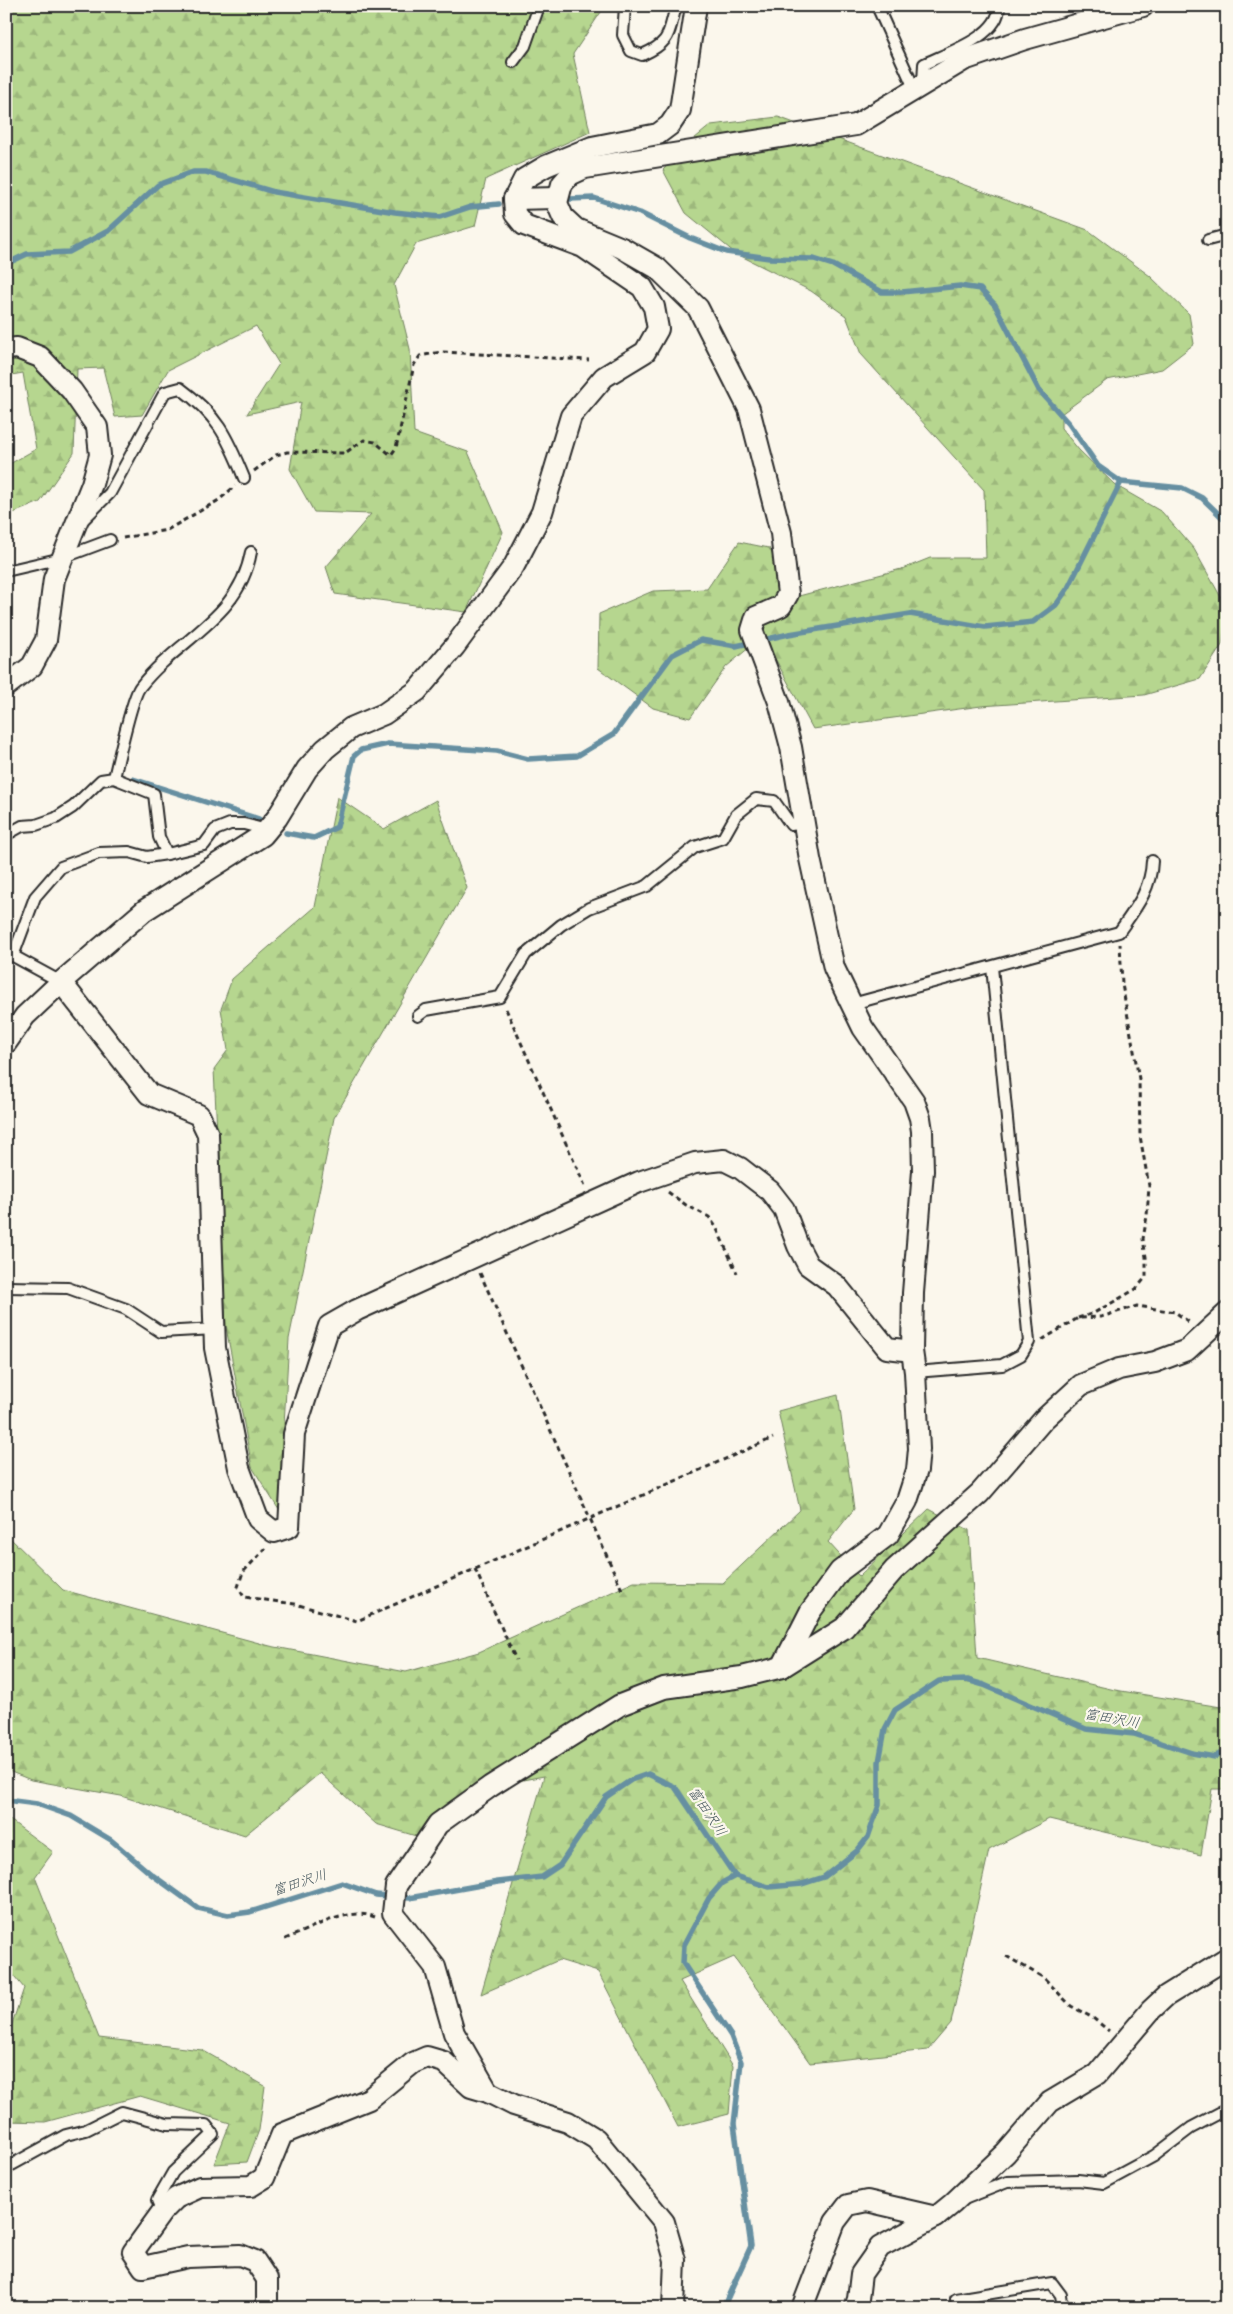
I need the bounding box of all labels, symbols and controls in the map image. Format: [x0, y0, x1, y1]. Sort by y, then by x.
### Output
water label: 富田沢川 [1083, 1703, 1141, 1735]
water label: 富田沢川 [682, 1783, 732, 1841]
water label: 富田沢川 [270, 1864, 330, 1902]

